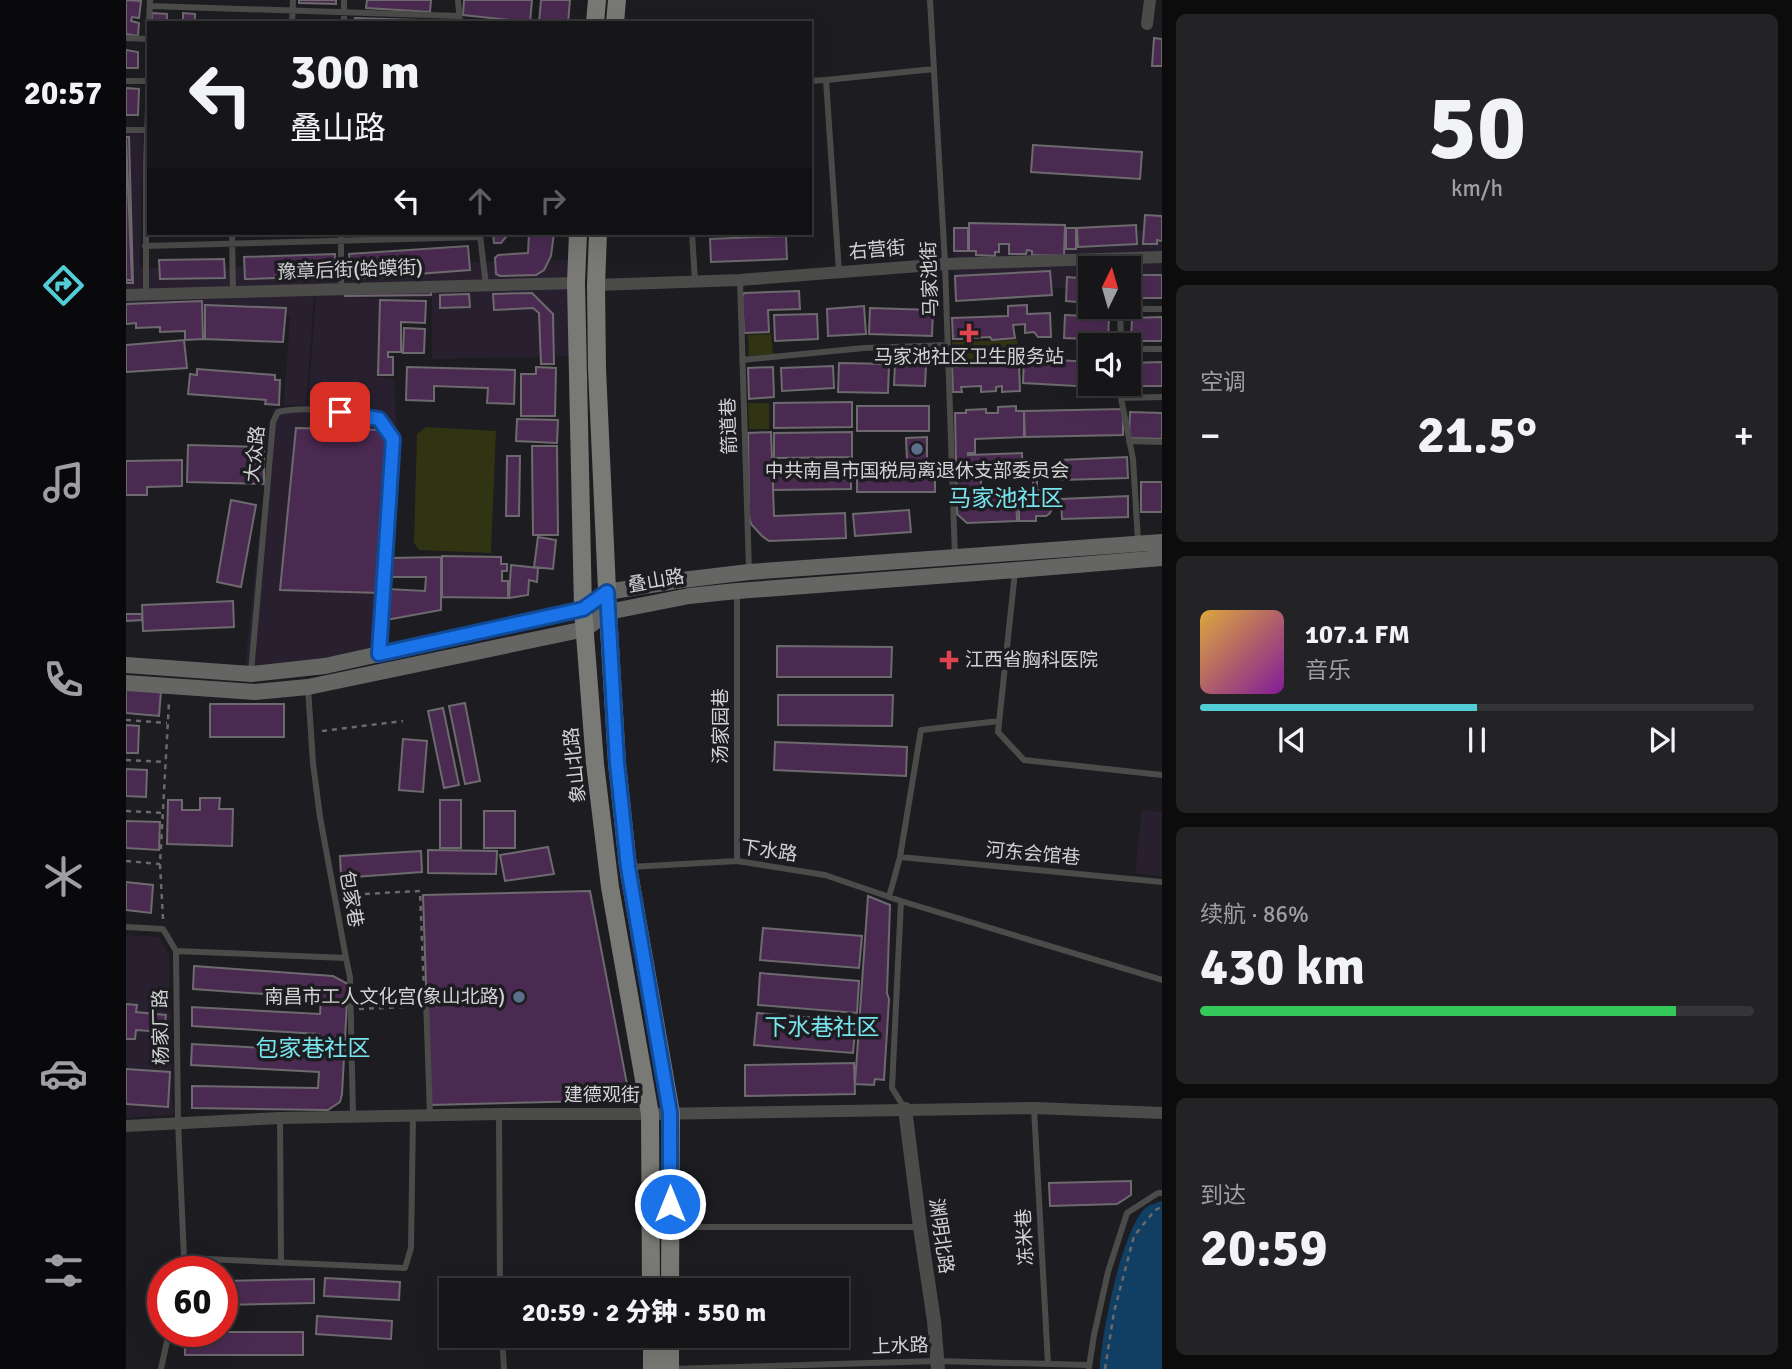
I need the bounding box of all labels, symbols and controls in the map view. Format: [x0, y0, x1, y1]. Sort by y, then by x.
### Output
text: 300 m [290, 42, 420, 102]
icon: left [175, 49, 266, 140]
text: 50 [1428, 72, 1526, 185]
text: 20:57 [24, 74, 102, 113]
text: 叠山路 [290, 109, 386, 148]
text: km/h [1451, 174, 1503, 203]
icon: left [388, 182, 426, 220]
icon: ahead [461, 182, 499, 220]
icon: right [534, 182, 572, 220]
street label: 右营街 [848, 236, 906, 264]
street label: 马家池街 [917, 241, 943, 317]
street label: 豫章后街(蛤蟆街) [277, 255, 423, 285]
north arrow [1078, 256, 1141, 318]
map controls [1078, 256, 1141, 396]
icon: directions [39, 261, 88, 310]
marker: 马家池社区卫生服务站 [959, 323, 979, 343]
button: sound [1078, 333, 1141, 396]
place label: 马家池社区卫生服务站 [874, 345, 1064, 369]
text: 空调 [1200, 368, 1246, 397]
pin [310, 382, 370, 442]
icon: arrive [321, 393, 359, 431]
street label: 箭道巷 [716, 397, 742, 455]
text: 21.5° [1417, 403, 1537, 467]
text: − [1200, 412, 1221, 459]
text: + [1733, 412, 1754, 459]
street label: 大众路 [240, 424, 270, 484]
marker: 中共南昌市国税局离退休支部委员会 [909, 441, 925, 457]
icon: music [39, 458, 88, 507]
place label: 中共南昌市国税局离退休支部委员会 [765, 459, 1069, 483]
district label: 马家池社区 [949, 484, 1064, 513]
street label: 叠山路 [626, 564, 686, 598]
text: 107.1 FM [1305, 619, 1410, 651]
place label: 江西省胸科医院 [965, 648, 1098, 672]
marker: 江西省胸科医院 [939, 650, 959, 670]
icon: phone [39, 655, 88, 704]
text: 音乐 [1305, 656, 1351, 685]
street label: 汤家园巷 [709, 688, 733, 764]
icon: previous [1273, 721, 1311, 759]
icon: pause [1458, 721, 1496, 759]
icon: next [1643, 721, 1681, 759]
street label: 象山北路 [559, 726, 591, 804]
street label: 下水路 [739, 835, 799, 867]
street label: 河东会馆巷 [985, 838, 1081, 870]
icon: climate [39, 852, 88, 901]
street label: 包家巷 [334, 869, 368, 929]
text: 续航 · 86% [1200, 900, 1309, 929]
text: 430 km [1200, 935, 1365, 999]
place label: 南昌市工人文化宫(象山北路) [264, 985, 505, 1009]
street label: 杨家厂路 [148, 989, 174, 1065]
marker: 南昌市工人文化宫(象山北路) [511, 989, 527, 1005]
district label: 下水巷社区 [765, 1013, 880, 1042]
district label: 包家巷社区 [256, 1034, 371, 1063]
icon: car [39, 1049, 88, 1098]
street label: 建德观街 [564, 1083, 640, 1107]
position arrow [633, 1167, 707, 1241]
text: 到达 [1200, 1181, 1246, 1210]
street label: 渊明北路 [924, 1197, 958, 1275]
street label: 冻米巷 [1012, 1208, 1038, 1266]
text: 20:59 [1200, 1216, 1328, 1280]
icon: filters [39, 1246, 88, 1295]
speed limit sign: 60 [147, 1256, 238, 1347]
text: 20:59 · 2 分钟 · 550 m [522, 1297, 766, 1329]
street label: 上水路 [871, 1333, 929, 1359]

